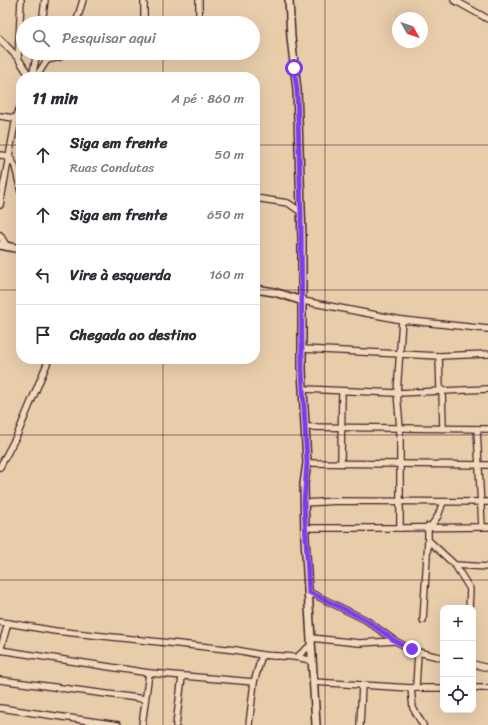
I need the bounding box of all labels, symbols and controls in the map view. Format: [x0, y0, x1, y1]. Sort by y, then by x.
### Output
north arrow [392, 12, 428, 48]
search box [16, 16, 260, 60]
text: Pesquisar aqui [62, 25, 156, 51]
icon: search [30, 27, 52, 49]
route start [285, 59, 303, 77]
text: 11 min [32, 83, 78, 113]
text: A pé · 860 m [171, 87, 244, 110]
text: Siga em frente [70, 130, 167, 156]
text: 50 m [214, 143, 244, 166]
icon: ahead [32, 144, 54, 166]
text: Ruas Condutas [70, 156, 154, 179]
text: Siga em frente [70, 202, 167, 228]
text: 650 m [207, 203, 244, 226]
icon: ahead [32, 204, 54, 226]
text: Vire à esquerda [70, 262, 171, 288]
text: 160 m [209, 263, 244, 286]
icon: left [32, 264, 54, 286]
text: Chegada ao destino [70, 322, 196, 348]
icon: arrive [32, 324, 54, 346]
map controls [440, 605, 476, 713]
button: + [440, 605, 476, 641]
route end [403, 640, 421, 658]
button: − [440, 641, 476, 677]
button: locate [440, 677, 476, 713]

